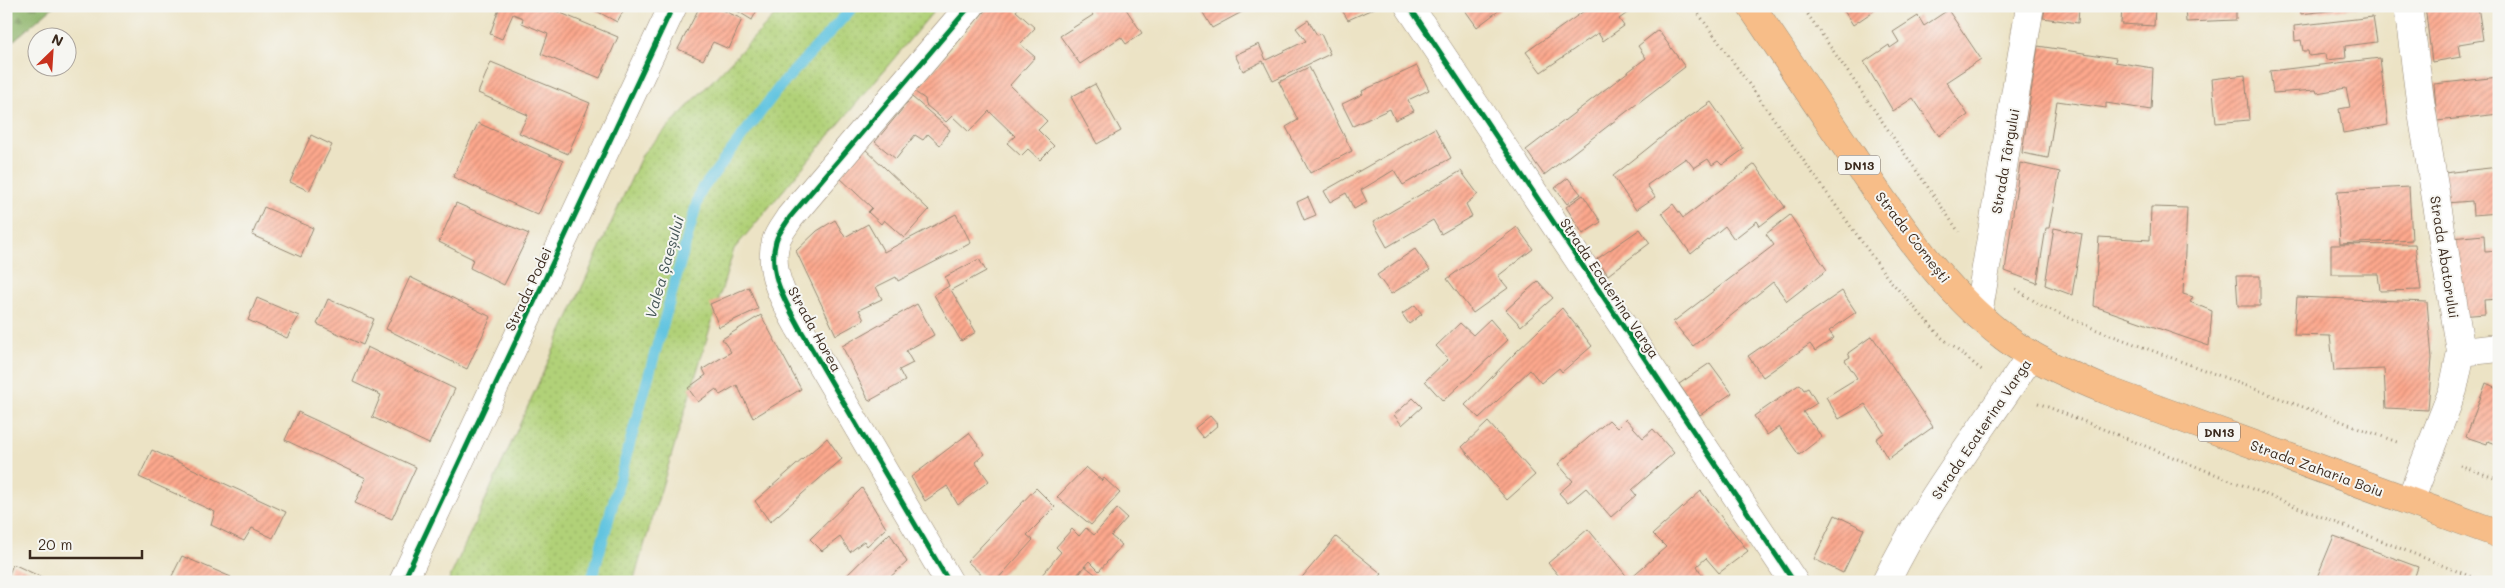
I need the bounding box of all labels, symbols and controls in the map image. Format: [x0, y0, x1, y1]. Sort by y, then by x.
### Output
north arrow [28, 28, 78, 78]
text: N [49, 29, 67, 51]
street label: Strada Târgului [1986, 107, 2024, 215]
road number: DN13 [1838, 156, 1880, 174]
street label: Strada Cornești [1871, 187, 1955, 287]
street label: Strada Abatorului [2426, 194, 2464, 320]
water label: Valea Șaeșului [640, 213, 689, 321]
street label: Strada Ecaterina Varga [1556, 214, 1664, 362]
street label: Strada Podei [500, 244, 556, 334]
street label: Strada Horea [784, 283, 846, 375]
street label: Strada Ecaterina Varga [1927, 355, 2035, 503]
road number: DN13 [2198, 422, 2240, 442]
street label: Strada Zaharia Boiu [2248, 435, 2386, 501]
scale bar [30, 528, 142, 560]
text: 20 m [38, 534, 72, 554]

